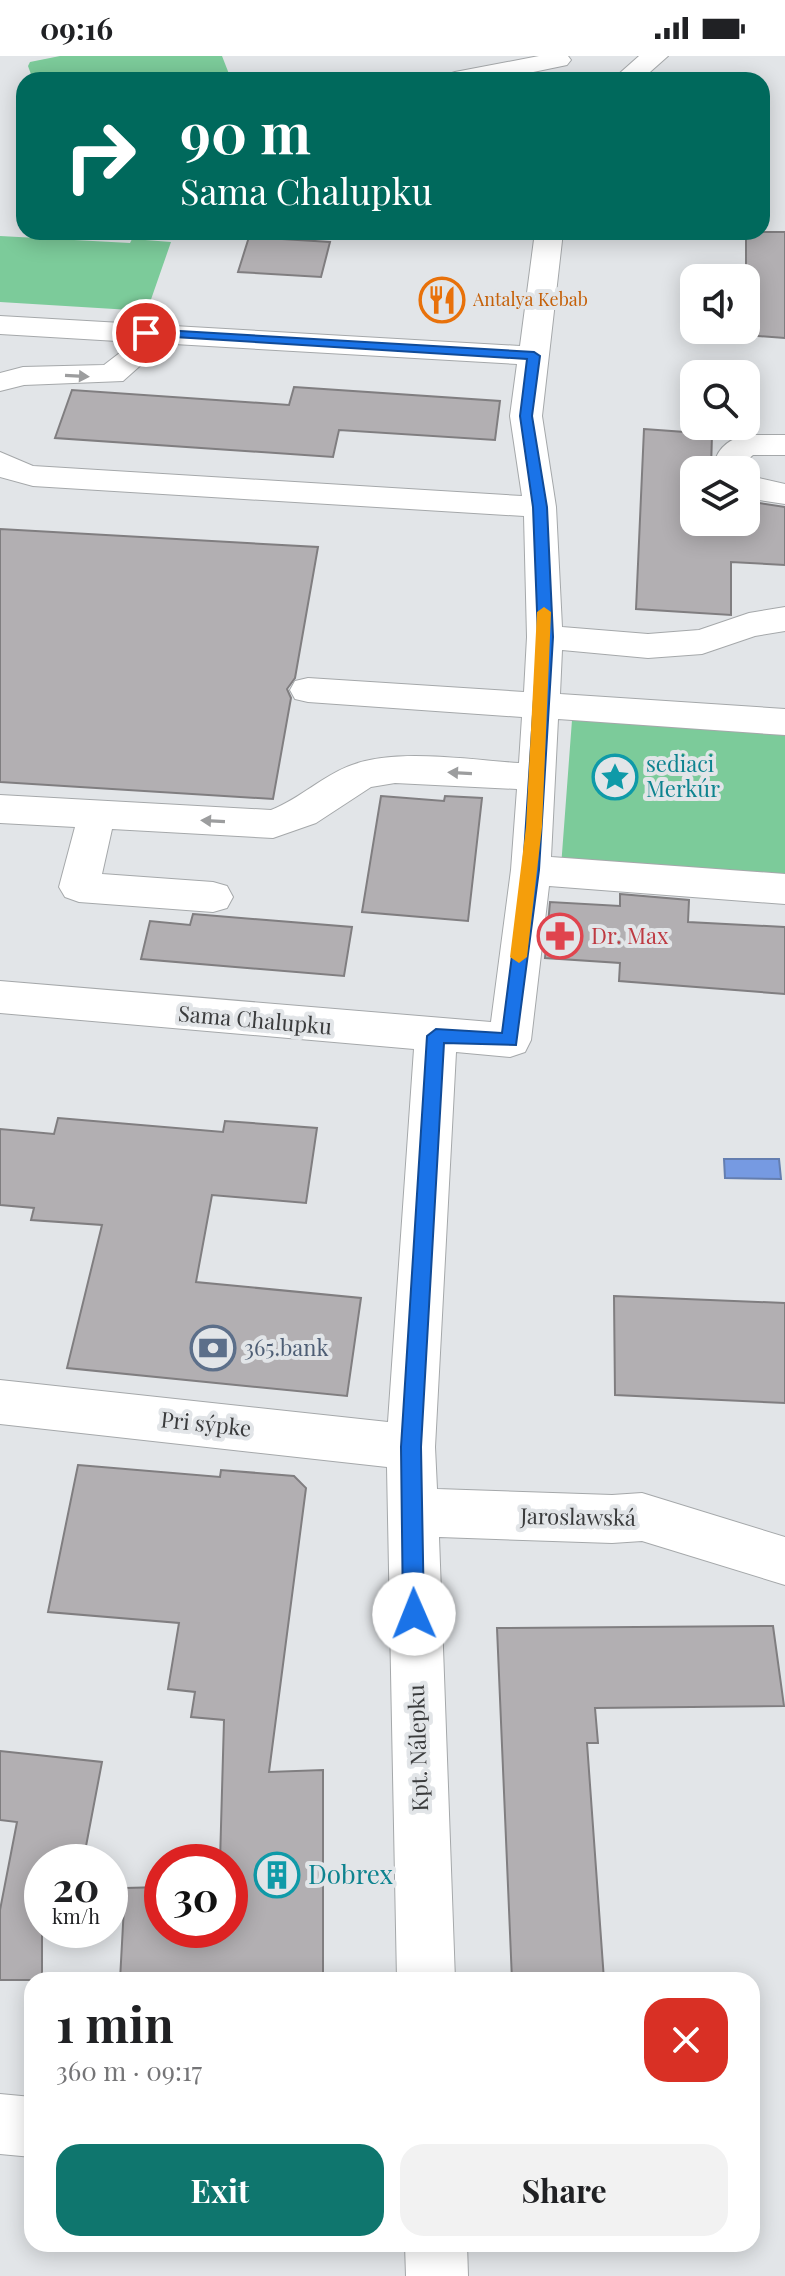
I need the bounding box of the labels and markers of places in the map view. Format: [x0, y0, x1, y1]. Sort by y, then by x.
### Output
restaurant icon: Antalya Kebab [418, 276, 466, 324]
place label: Antalya Kebab [472, 287, 588, 311]
pin [112, 299, 180, 367]
place label: sediaci Merkúr [646, 748, 720, 803]
place icon: sediaci Merkúr [591, 753, 639, 801]
pharmacy icon: Dr. Max [536, 912, 584, 960]
place label: Dr. Max [591, 920, 669, 950]
bank icon: 365.bank [189, 1324, 237, 1372]
place label: 365.bank [244, 1332, 329, 1362]
building icon: Dobrex [253, 1851, 301, 1899]
place label: Dobrex [308, 1856, 394, 1891]

